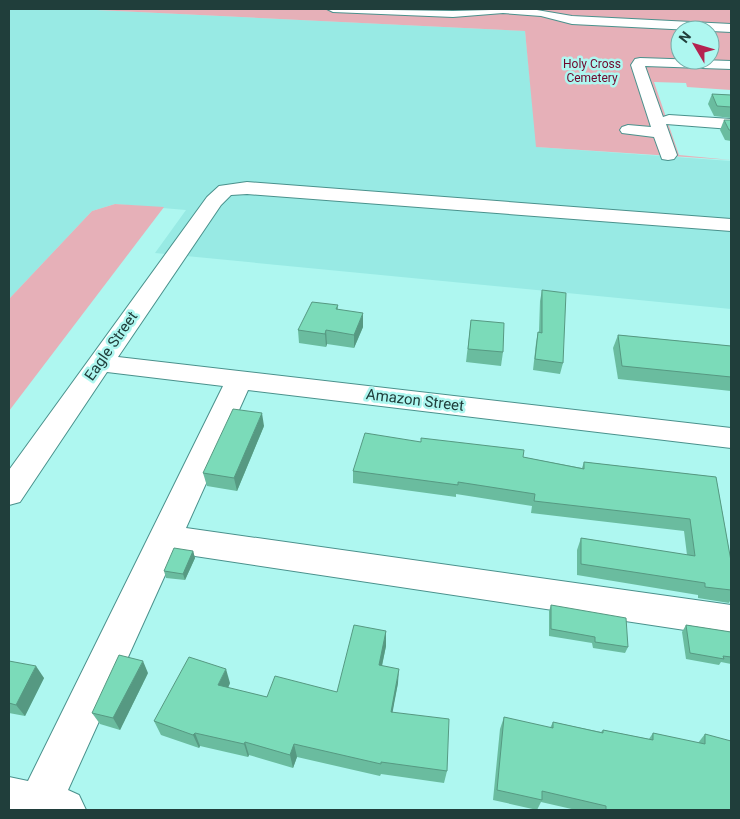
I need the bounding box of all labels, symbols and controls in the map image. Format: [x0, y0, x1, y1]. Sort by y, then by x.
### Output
north arrow [670, 20, 720, 70]
text: N [675, 28, 694, 46]
park label: Holy Cross Cemetery [563, 57, 621, 85]
street label: Eagle Street [81, 308, 141, 384]
street label: Amazon Street [365, 385, 465, 415]

